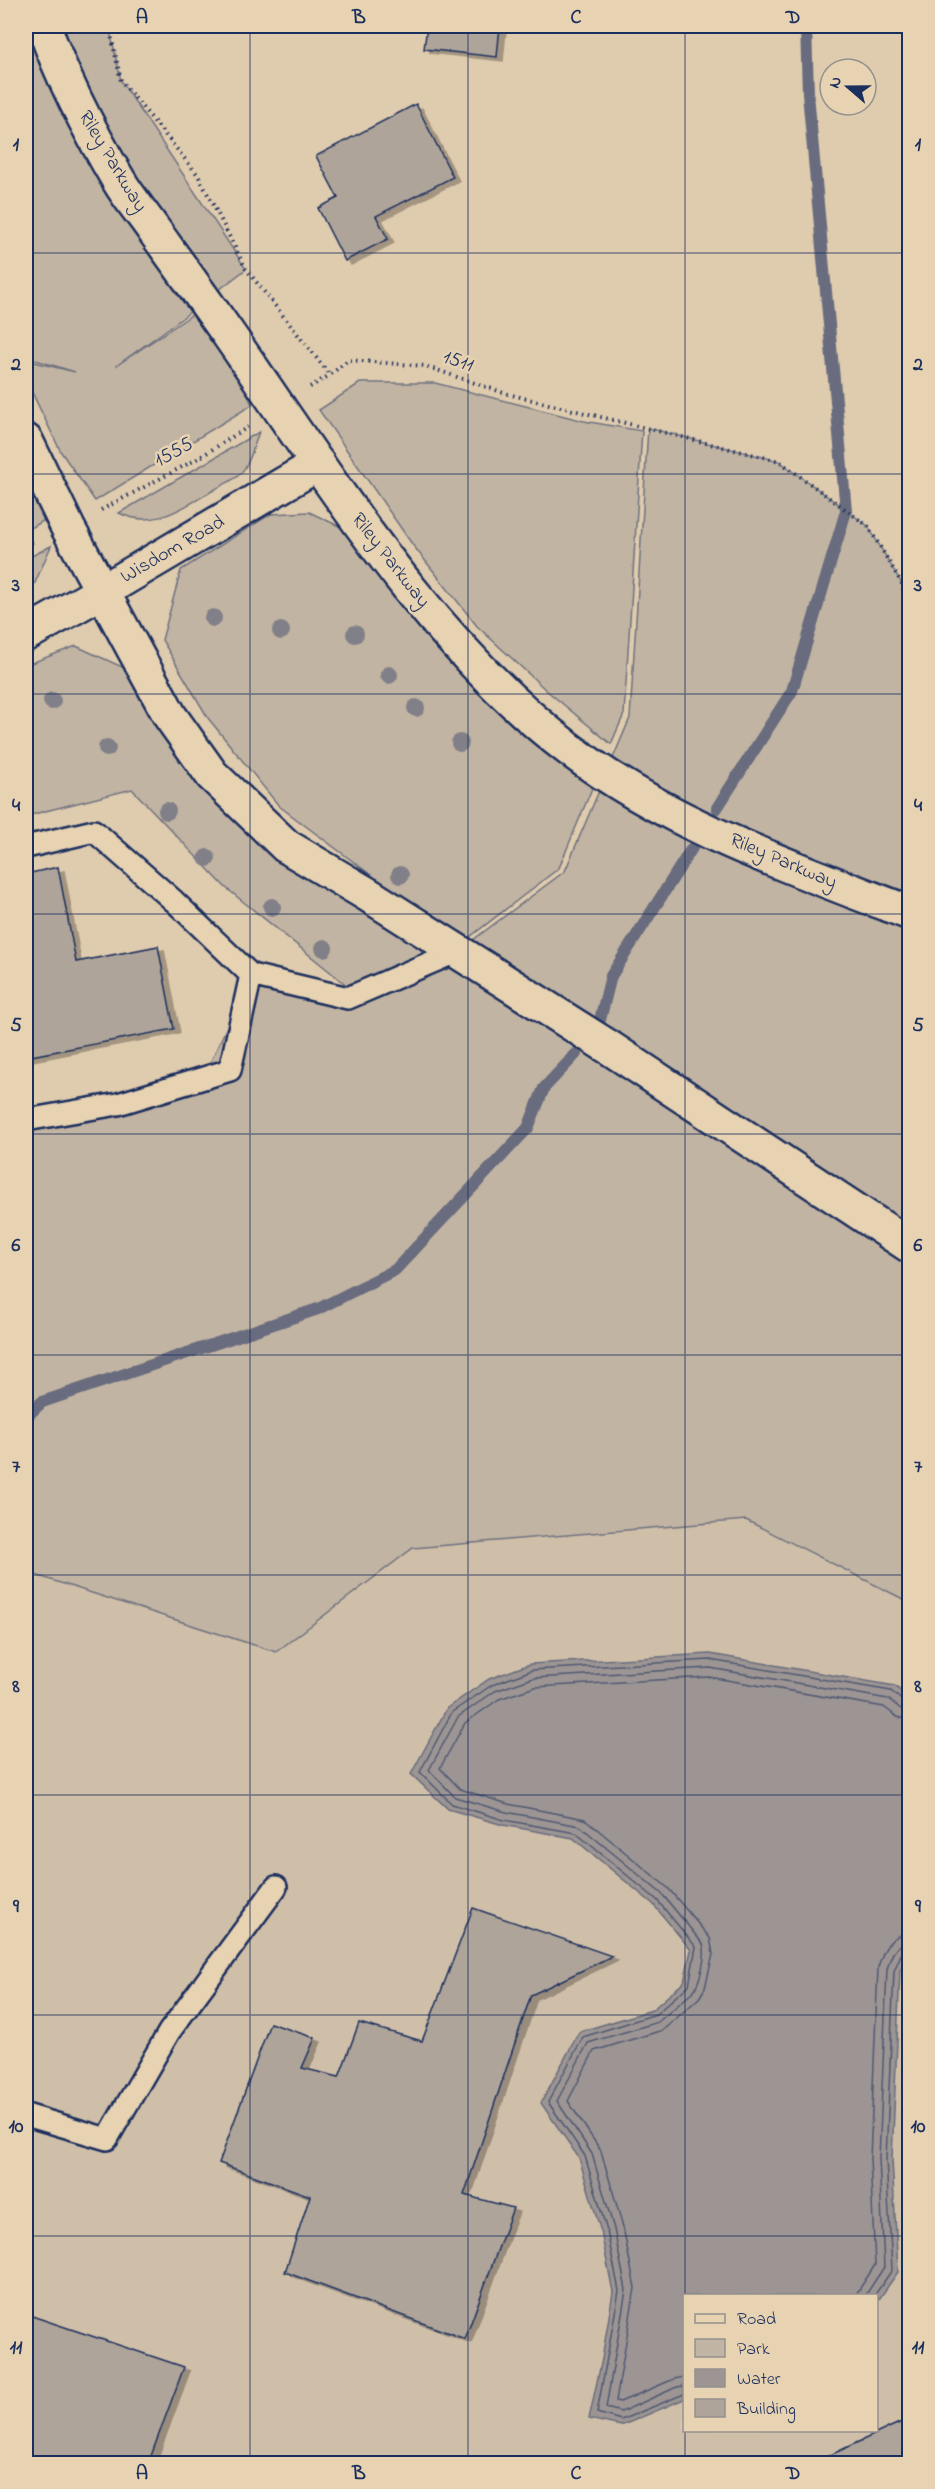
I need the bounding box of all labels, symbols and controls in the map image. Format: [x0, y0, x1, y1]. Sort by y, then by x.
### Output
text: A [136, 4, 148, 33]
text: B [351, 4, 366, 33]
text: C [571, 4, 582, 33]
text: D [785, 4, 800, 33]
north arrow [818, 57, 878, 117]
text: N [823, 73, 849, 92]
street label: Riley Parkway [70, 106, 154, 218]
text: 1 [13, 131, 20, 160]
text: 1 [915, 131, 922, 160]
street label: 1511 [439, 343, 477, 381]
text: 2 [10, 351, 21, 380]
text: 2 [912, 351, 923, 380]
street label: 1555 [149, 430, 199, 476]
street label: Riley Parkway [343, 507, 437, 615]
street label: Wisdom Road [116, 508, 230, 592]
text: 3 [11, 572, 20, 601]
text: 3 [913, 572, 922, 601]
text: 4 [12, 792, 21, 821]
text: 4 [914, 792, 923, 821]
street label: Riley Parkway [725, 826, 841, 898]
text: 5 [10, 1012, 22, 1041]
text: 5 [912, 1012, 924, 1041]
text: 6 [12, 1232, 21, 1261]
text: 6 [914, 1232, 923, 1261]
text: 7 [12, 1453, 21, 1482]
text: 7 [914, 1453, 923, 1482]
text: 8 [11, 1673, 20, 1702]
text: 8 [913, 1673, 922, 1702]
text: 9 [12, 1893, 20, 1922]
text: 9 [914, 1893, 922, 1922]
text: 10 [9, 2113, 24, 2142]
text: 10 [911, 2113, 926, 2142]
legend [683, 2294, 878, 2432]
text: Road [737, 2307, 776, 2333]
text: 11 [10, 2334, 23, 2363]
text: 11 [912, 2334, 925, 2363]
text: Park [737, 2337, 770, 2363]
text: Water [737, 2367, 781, 2393]
text: Building [736, 2397, 796, 2424]
text: A [136, 2460, 148, 2489]
text: B [351, 2460, 366, 2489]
text: C [571, 2460, 582, 2489]
text: D [785, 2460, 800, 2489]

